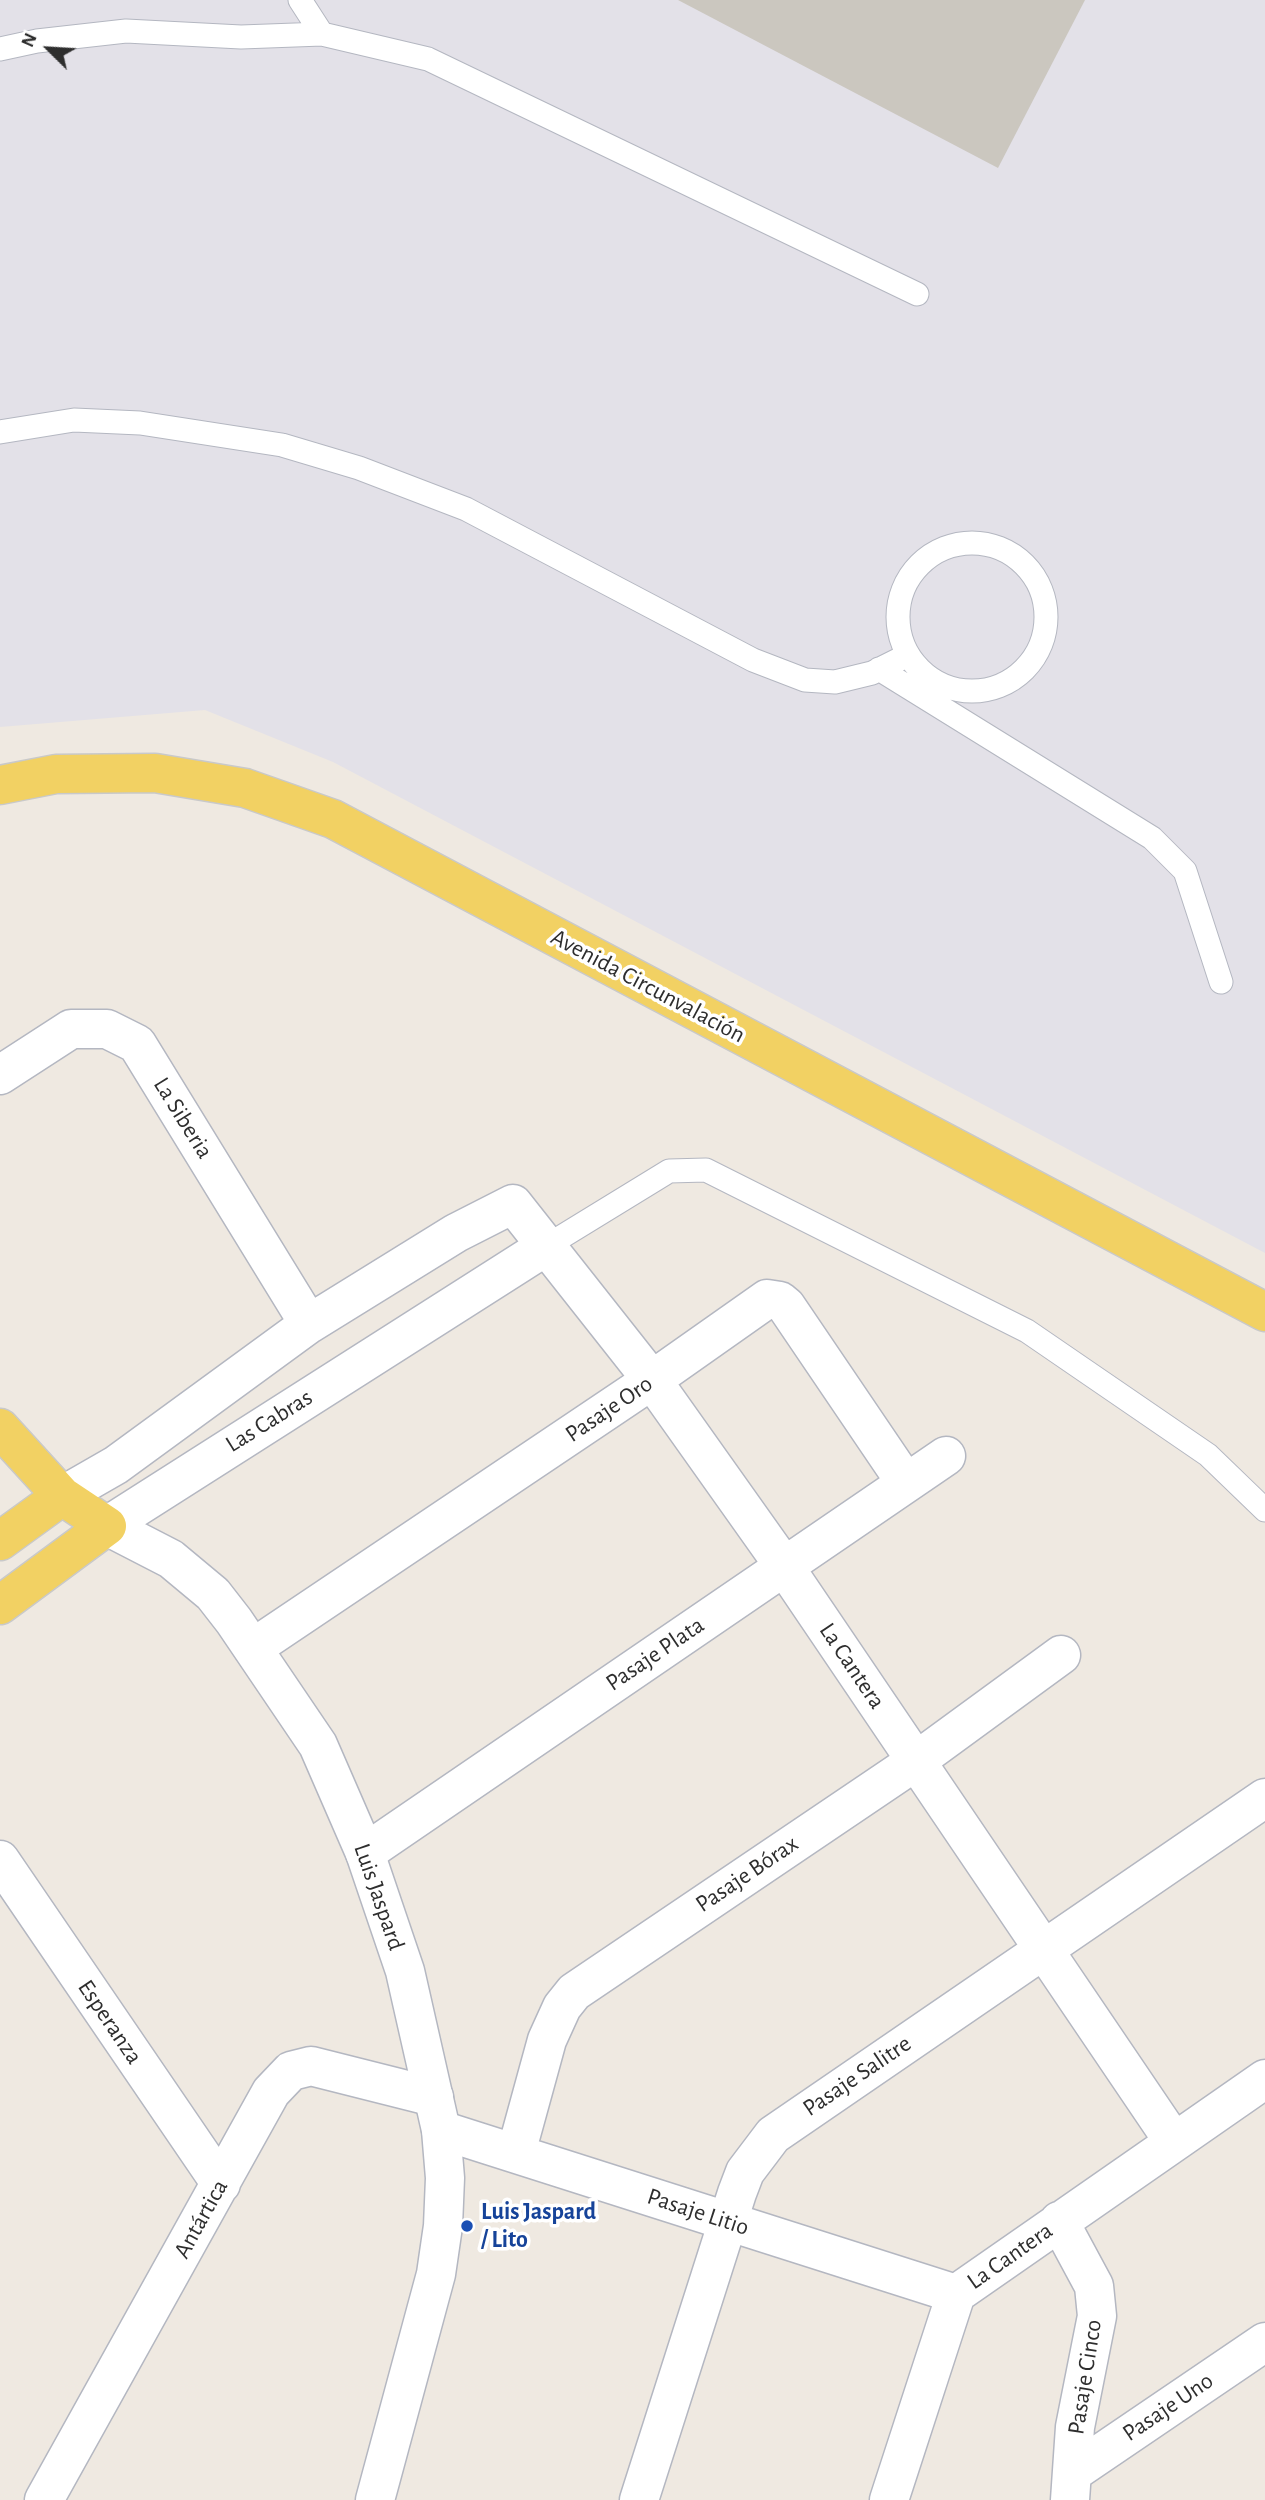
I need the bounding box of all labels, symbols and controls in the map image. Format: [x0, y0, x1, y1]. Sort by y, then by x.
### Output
north arrow [14, 14, 84, 84]
text: N [18, 30, 41, 50]
street label: Avenida Circunvalación [546, 923, 750, 1049]
street label: La Siberia [147, 1072, 219, 1164]
street label: Pasaje Oro [560, 1369, 658, 1449]
street label: Las Cabras [220, 1383, 318, 1459]
street label: Pasaje Plata [600, 1611, 710, 1697]
street label: La Cantera [813, 1617, 891, 1715]
street label: Pasaje Bórax [690, 1829, 804, 1919]
street label: Luis Jaspard [347, 1840, 411, 1954]
street label: Esperanza [71, 1974, 149, 2070]
street label: Pasaje Salitre [797, 2029, 917, 2123]
street label: Antártica [168, 2174, 234, 2264]
street label: Pasaje Litio [643, 2182, 753, 2242]
place label: Luis Jaspard / Lito [481, 2198, 596, 2254]
street label: La Cantera [962, 2216, 1058, 2296]
marker: Luis Jaspard / Lito [459, 2218, 475, 2234]
street label: Pasaje Cinco [1062, 2317, 1108, 2437]
street label: Pasaje Uno [1117, 2366, 1219, 2448]

